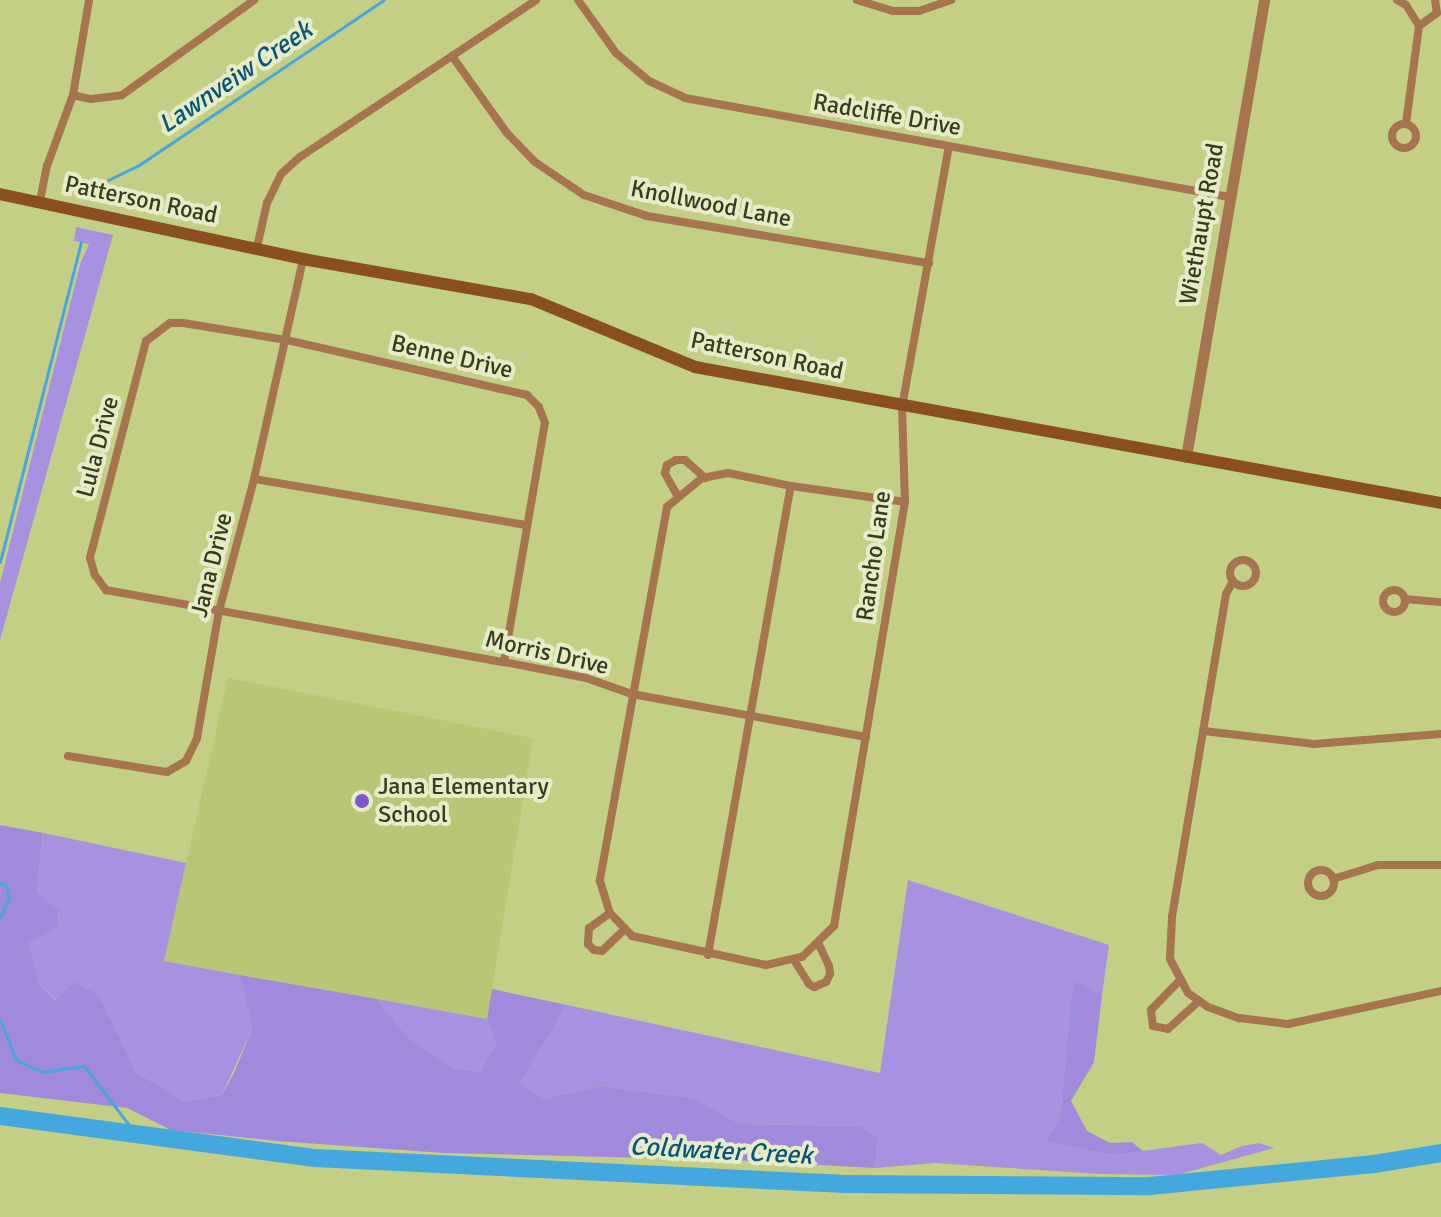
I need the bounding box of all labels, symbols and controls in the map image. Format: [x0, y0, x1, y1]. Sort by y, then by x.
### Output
water label: Lawnveiw Creek [153, 15, 319, 141]
street label: Radcliffe Drive [811, 88, 963, 142]
street label: Wiethaupt Road [1174, 141, 1230, 307]
street label: Patterson Road [62, 170, 220, 230]
street label: Knollwood Lane [628, 174, 794, 234]
street label: Patterson Road [688, 326, 846, 386]
street label: Benne Drive [389, 329, 515, 385]
street label: Lula Drive [71, 393, 125, 501]
street label: Rancho Lane [851, 489, 897, 623]
street label: Jana Drive [185, 510, 239, 620]
street label: Morris Drive [482, 625, 612, 681]
place label: Jana Elementary School [378, 773, 549, 829]
marker: Jana Elementary School [353, 792, 371, 810]
water label: Coldwater Creek [629, 1132, 813, 1172]

